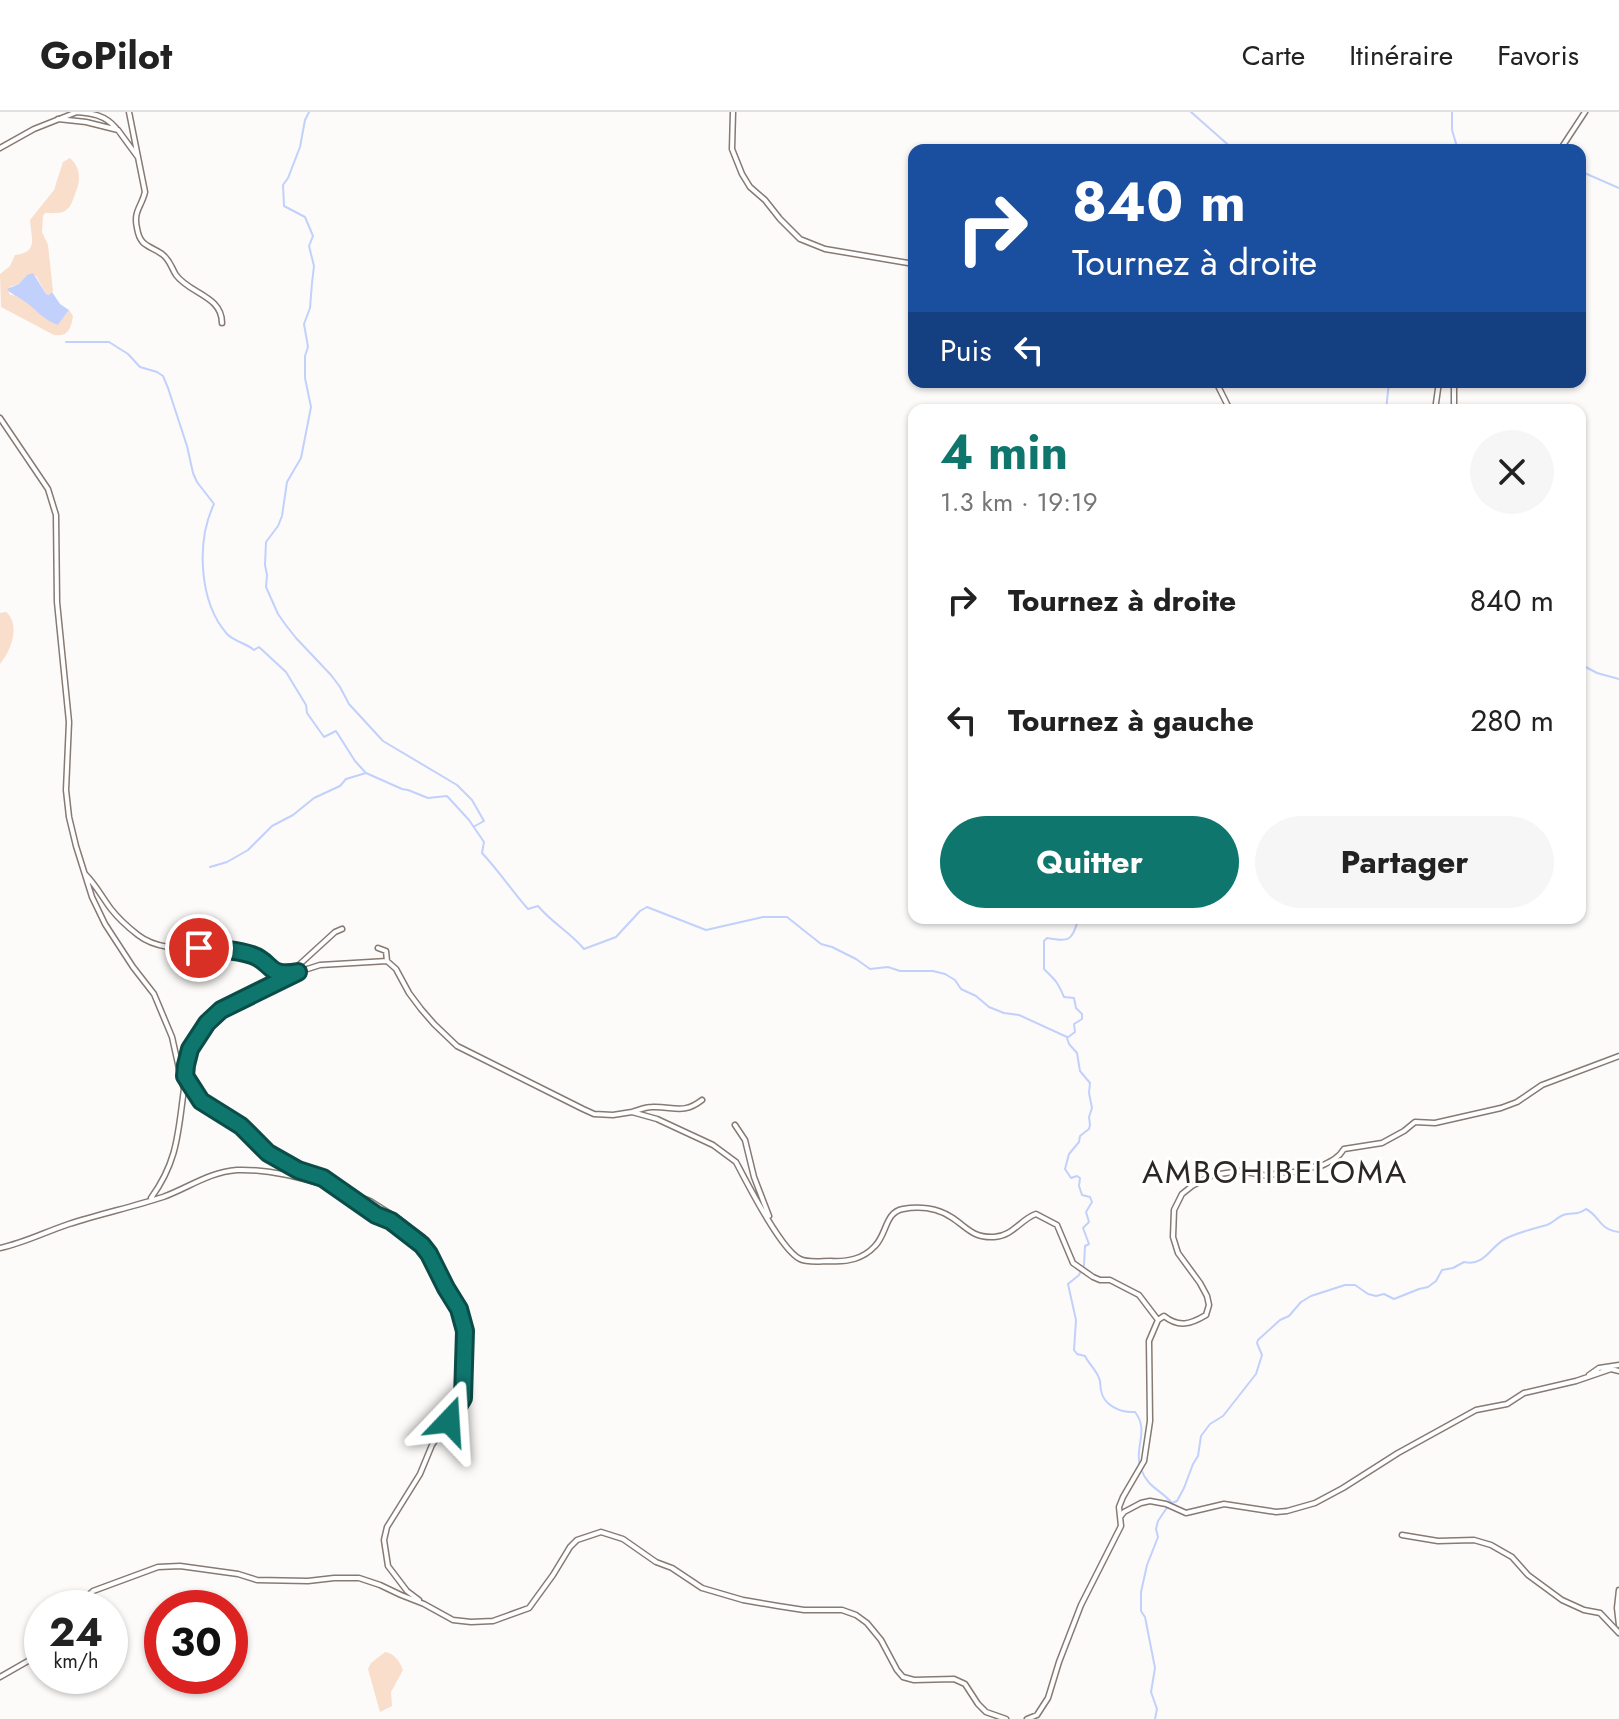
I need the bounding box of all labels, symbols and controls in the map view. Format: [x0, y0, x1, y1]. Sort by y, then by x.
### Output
text: GoPilot [40, 28, 172, 83]
text: Carte [1242, 35, 1305, 76]
text: Itinéraire [1349, 35, 1453, 76]
text: Favoris [1497, 35, 1579, 76]
text: 840 m [1072, 161, 1246, 242]
icon: right [940, 176, 1044, 280]
text: Tournez à droite [1072, 236, 1317, 288]
icon: left [1007, 328, 1051, 372]
text: Puis [940, 329, 991, 372]
text: 4 min [940, 418, 1068, 487]
button: close [1470, 430, 1554, 514]
text: 1.3 km · 19:19 [940, 483, 1098, 521]
icon: right [940, 578, 984, 622]
text: Tournez à droite [1008, 579, 1236, 622]
text: 840 m [1470, 579, 1554, 622]
icon: left [940, 698, 984, 742]
text: Tournez à gauche [1008, 699, 1254, 742]
text: 280 m [1470, 699, 1554, 742]
button: Quitter [940, 816, 1239, 908]
button: Partager [1255, 816, 1554, 908]
pin [165, 914, 233, 982]
icon: arrive [177, 926, 221, 970]
district label: AMBOHIBELOMA [1142, 1149, 1408, 1195]
position arrow [407, 1379, 491, 1463]
speed limit sign: 30 [144, 1590, 248, 1694]
text: 24 [49, 1603, 103, 1661]
text: km/h [53, 1647, 99, 1676]

